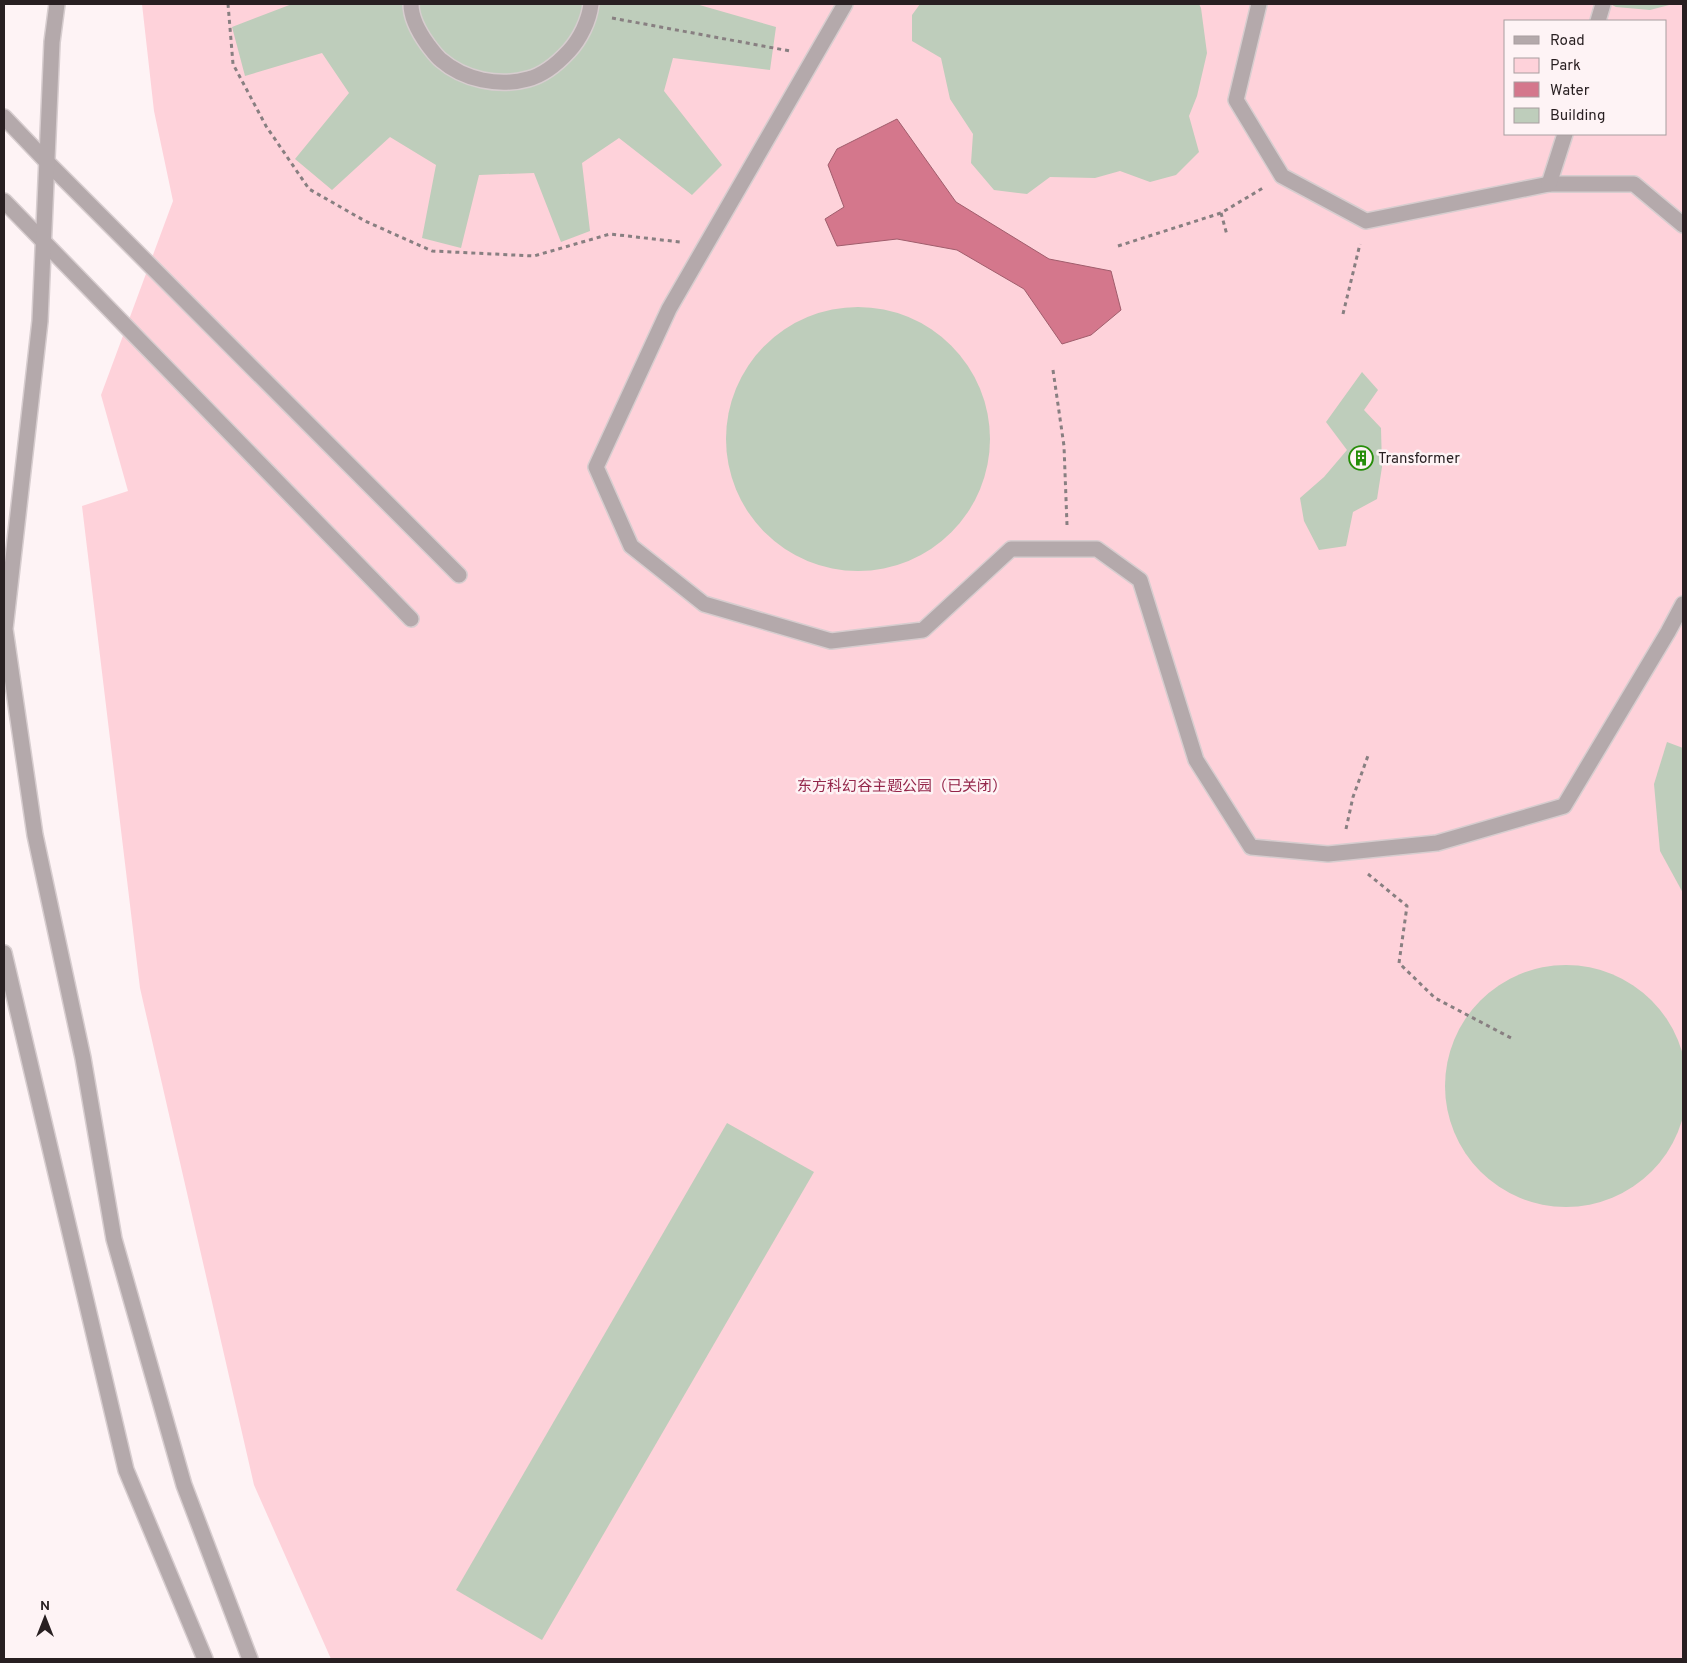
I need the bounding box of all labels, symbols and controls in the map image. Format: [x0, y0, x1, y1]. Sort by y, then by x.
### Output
legend [1504, 20, 1667, 135]
text: Road [1550, 32, 1585, 51]
text: Park [1550, 57, 1581, 76]
text: Water [1550, 82, 1590, 101]
text: Building [1550, 107, 1605, 126]
building icon: Transformer [1348, 445, 1374, 471]
place label: Transformer [1378, 450, 1460, 469]
park label: 东方科幻谷主题公园（已关闭） [797, 778, 1007, 797]
north arrow [20, 1593, 70, 1643]
text: N [40, 1598, 50, 1615]

